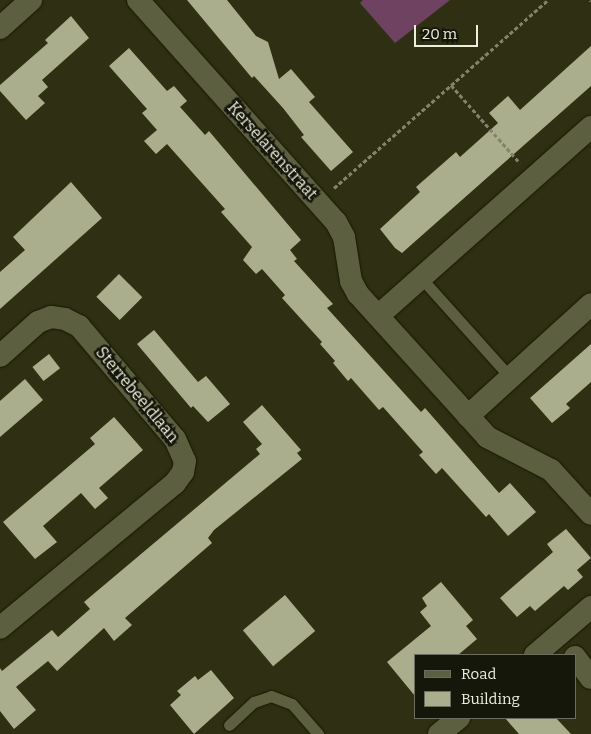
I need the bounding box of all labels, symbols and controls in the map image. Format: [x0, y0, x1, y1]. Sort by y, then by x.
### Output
scale bar [416, 15, 480, 47]
text: 20 m [422, 25, 457, 43]
street label: Kerselarenstraat [223, 98, 321, 204]
street label: Sterrebeeldlaan [91, 343, 183, 447]
legend [414, 654, 576, 719]
text: Road [461, 665, 496, 683]
text: Building [461, 690, 520, 708]

